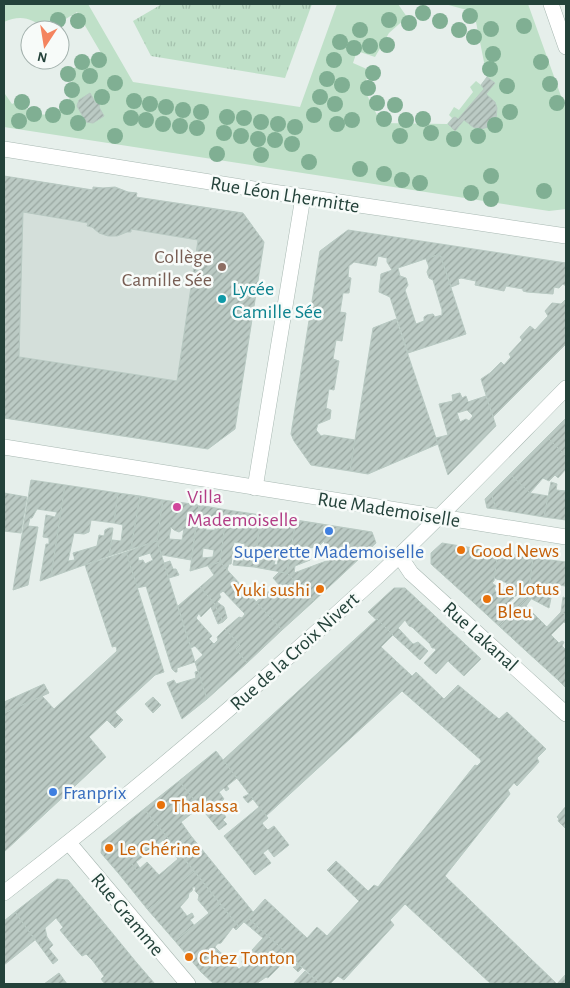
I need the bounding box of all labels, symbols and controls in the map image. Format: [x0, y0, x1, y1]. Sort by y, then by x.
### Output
north arrow [20, 20, 70, 70]
text: N [36, 49, 49, 65]
street label: Rue Léon Lhermitte [209, 173, 361, 217]
place label: Collège Camille Sée [122, 247, 212, 290]
marker: Collège Camille Sée [216, 261, 228, 273]
place label: Lycée Camille Sée [232, 279, 322, 322]
marker: Lycée Camille Sée [216, 293, 228, 305]
place label: Villa Mademoiselle [187, 487, 298, 530]
street label: Rue Mademoiselle [316, 489, 462, 531]
marker: Villa Mademoiselle [171, 501, 183, 513]
marker: Superette Mademoiselle [323, 525, 335, 537]
place label: Good News [471, 541, 559, 561]
place label: Superette Mademoiselle [234, 542, 424, 562]
marker: Good News [455, 544, 467, 556]
place label: Le Lotus Bleu [497, 579, 559, 622]
place label: Yuki sushi [233, 580, 310, 600]
marker: Yuki sushi [314, 583, 326, 595]
street label: Rue de la Croix Nivert [226, 589, 363, 715]
marker: Le Lotus Bleu [481, 593, 493, 605]
street label: Rue Lakanal [439, 598, 522, 675]
place label: Franprix [63, 783, 127, 803]
marker: Franprix [47, 786, 59, 798]
place label: Thalassa [171, 796, 238, 816]
marker: Thalassa [155, 799, 167, 811]
place label: Le Chérine [119, 839, 200, 859]
marker: Le Chérine [103, 842, 115, 854]
street label: Rue Gramme [87, 869, 167, 960]
place label: Chez Tonton [199, 948, 295, 968]
marker: Chez Tonton [183, 951, 195, 963]

